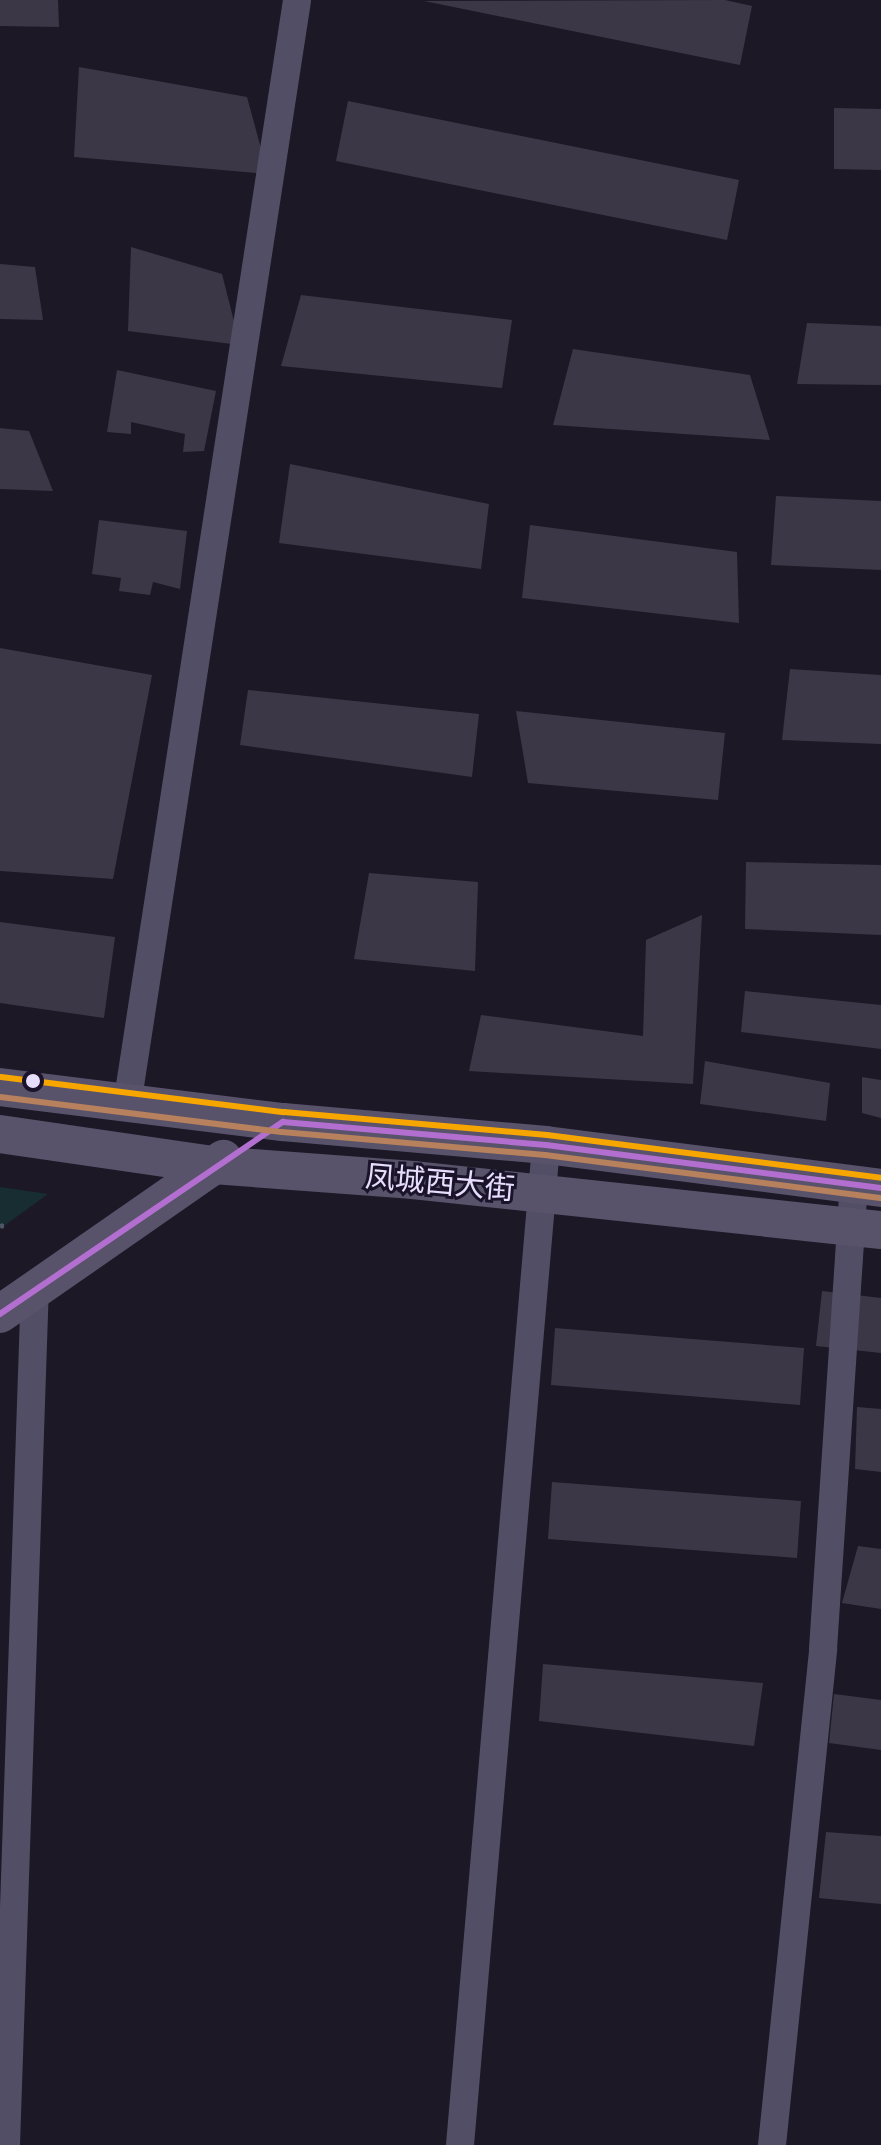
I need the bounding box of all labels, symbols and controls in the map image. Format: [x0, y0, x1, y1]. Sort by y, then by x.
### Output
unlabelled marker [25, 1073, 41, 1089]
street label: 凤城西大街 [364, 1159, 516, 1207]

